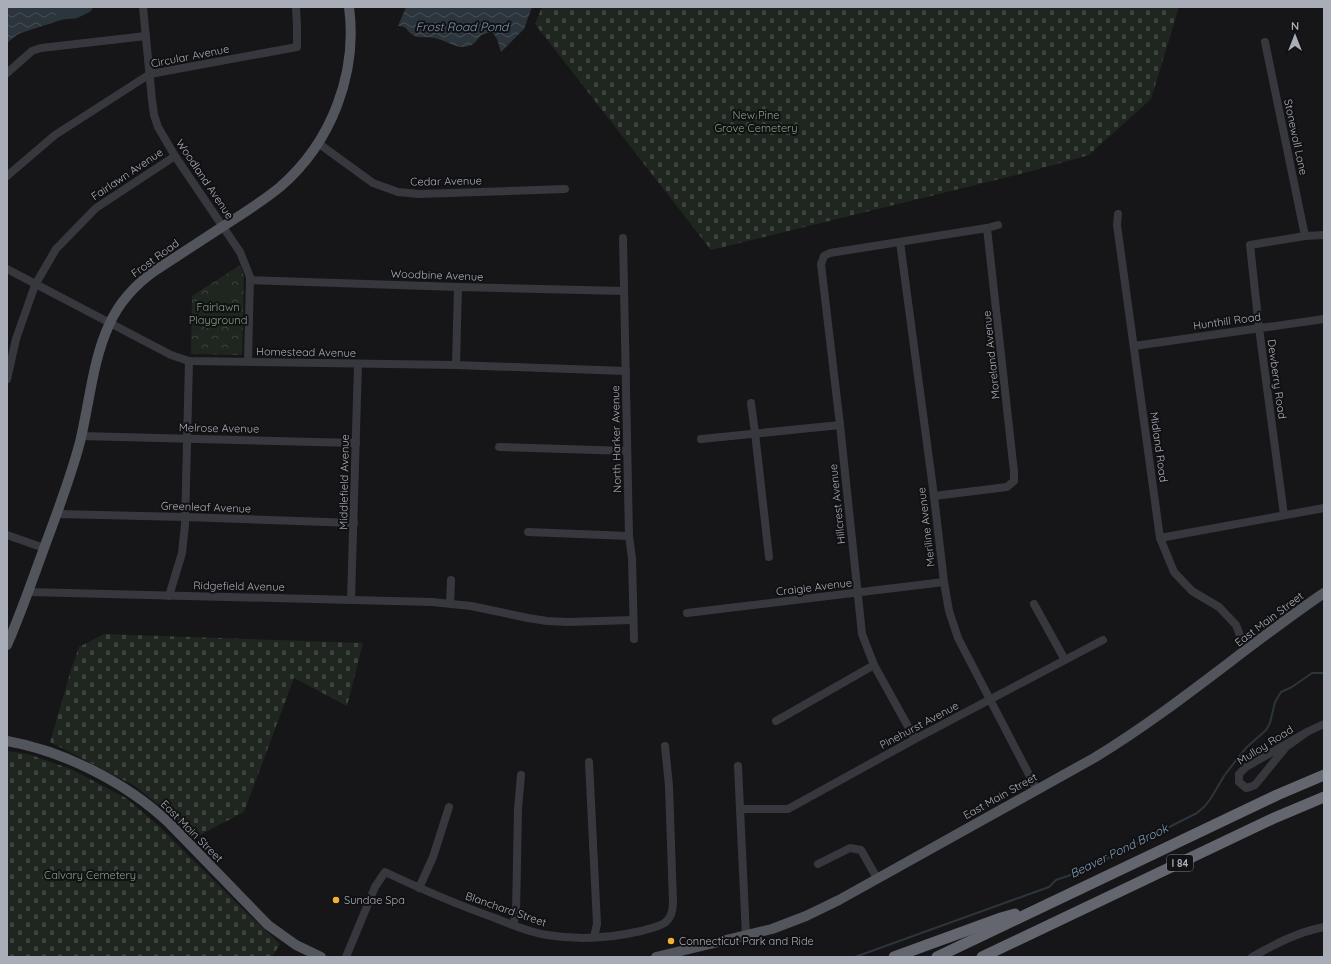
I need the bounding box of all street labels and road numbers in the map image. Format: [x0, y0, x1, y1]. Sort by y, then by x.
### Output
street label: Circular Avenue [150, 42, 230, 70]
street label: Stonewall Lane [1281, 98, 1311, 176]
street label: Woodland Avenue [173, 136, 237, 222]
street label: Fairlawn Avenue [88, 145, 166, 203]
street label: Cedar Avenue [410, 173, 482, 189]
street label: Frost Road [128, 236, 182, 280]
street label: Woodbine Avenue [390, 266, 484, 284]
street label: Hunthill Road [1192, 309, 1262, 333]
street label: Moreland Avenue [979, 310, 1003, 400]
street label: Dewberry Road [1264, 338, 1290, 420]
street label: Homestead Avenue [256, 344, 356, 360]
street label: North Harker Avenue [608, 385, 624, 493]
street label: Midland Road [1147, 411, 1171, 483]
street label: Melrose Avenue [179, 420, 259, 436]
street label: Middlefield Avenue [336, 434, 352, 530]
street label: Hillcrest Avenue [826, 463, 848, 545]
street label: Meriline Avenue [914, 486, 938, 568]
street label: Greenleaf Avenue [161, 498, 251, 516]
street label: Craigie Avenue [775, 575, 853, 599]
street label: Ridgefield Avenue [193, 578, 285, 594]
street label: East Main Street [1232, 588, 1306, 649]
street label: Pinehurst Avenue [877, 698, 961, 752]
street label: Mulloy Road [1234, 722, 1296, 768]
street label: East Main Street [961, 770, 1040, 822]
street label: East Main Street [158, 797, 226, 865]
road number: I 84 [1167, 855, 1193, 871]
street label: Blanchard Street [464, 889, 549, 930]

